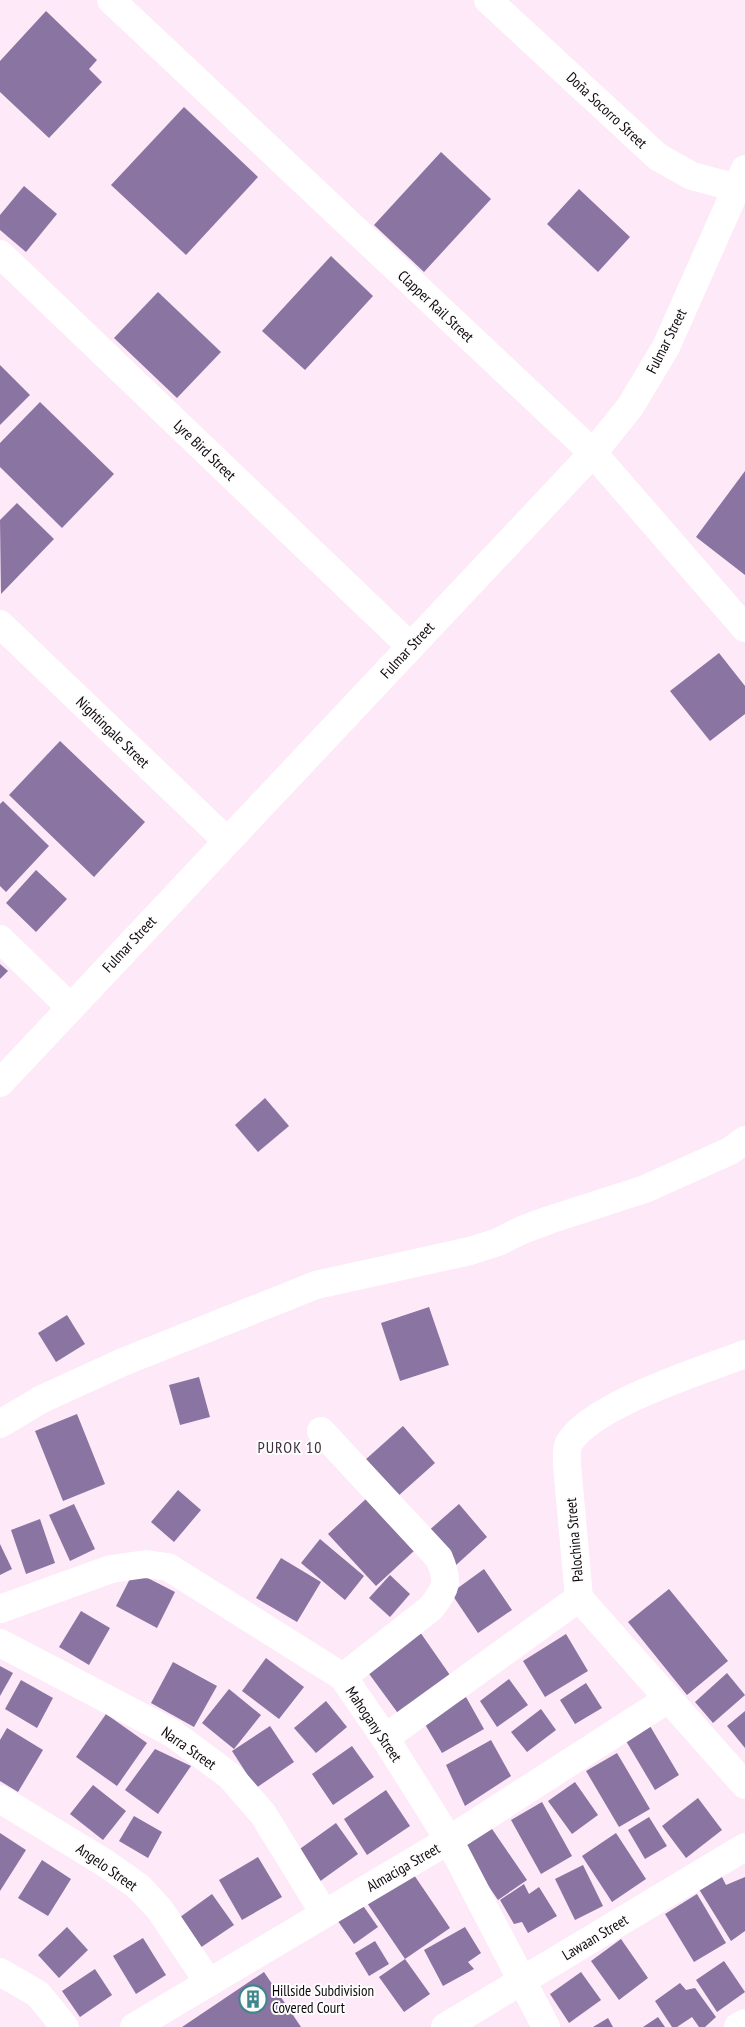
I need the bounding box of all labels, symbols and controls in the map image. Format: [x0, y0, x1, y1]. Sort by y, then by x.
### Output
street label: Doña Socorro Street [563, 68, 651, 152]
street label: Clapper Rail Street [394, 266, 478, 346]
street label: Fulmar Street [642, 305, 690, 377]
street label: Lyre Bird Street [170, 416, 240, 484]
street label: Fulmar Street [376, 618, 438, 682]
street label: Nightingale Street [72, 692, 154, 772]
street label: Fulmar Street [98, 912, 160, 976]
district label: PUROK 10 [258, 1437, 322, 1457]
street label: Palochina Street [561, 1497, 587, 1583]
street label: Mahogany Street [342, 1683, 406, 1765]
street label: Narra Street [158, 1722, 220, 1774]
street label: Almaciga Street [363, 1838, 443, 1896]
street label: Angelo Street [73, 1839, 141, 1895]
street label: Lawaan Street [559, 1910, 631, 1964]
place label: Hillside Subdivision Covered Court [272, 1981, 374, 2017]
building icon: Hillside Subdivision Covered Court [238, 1984, 268, 2014]

